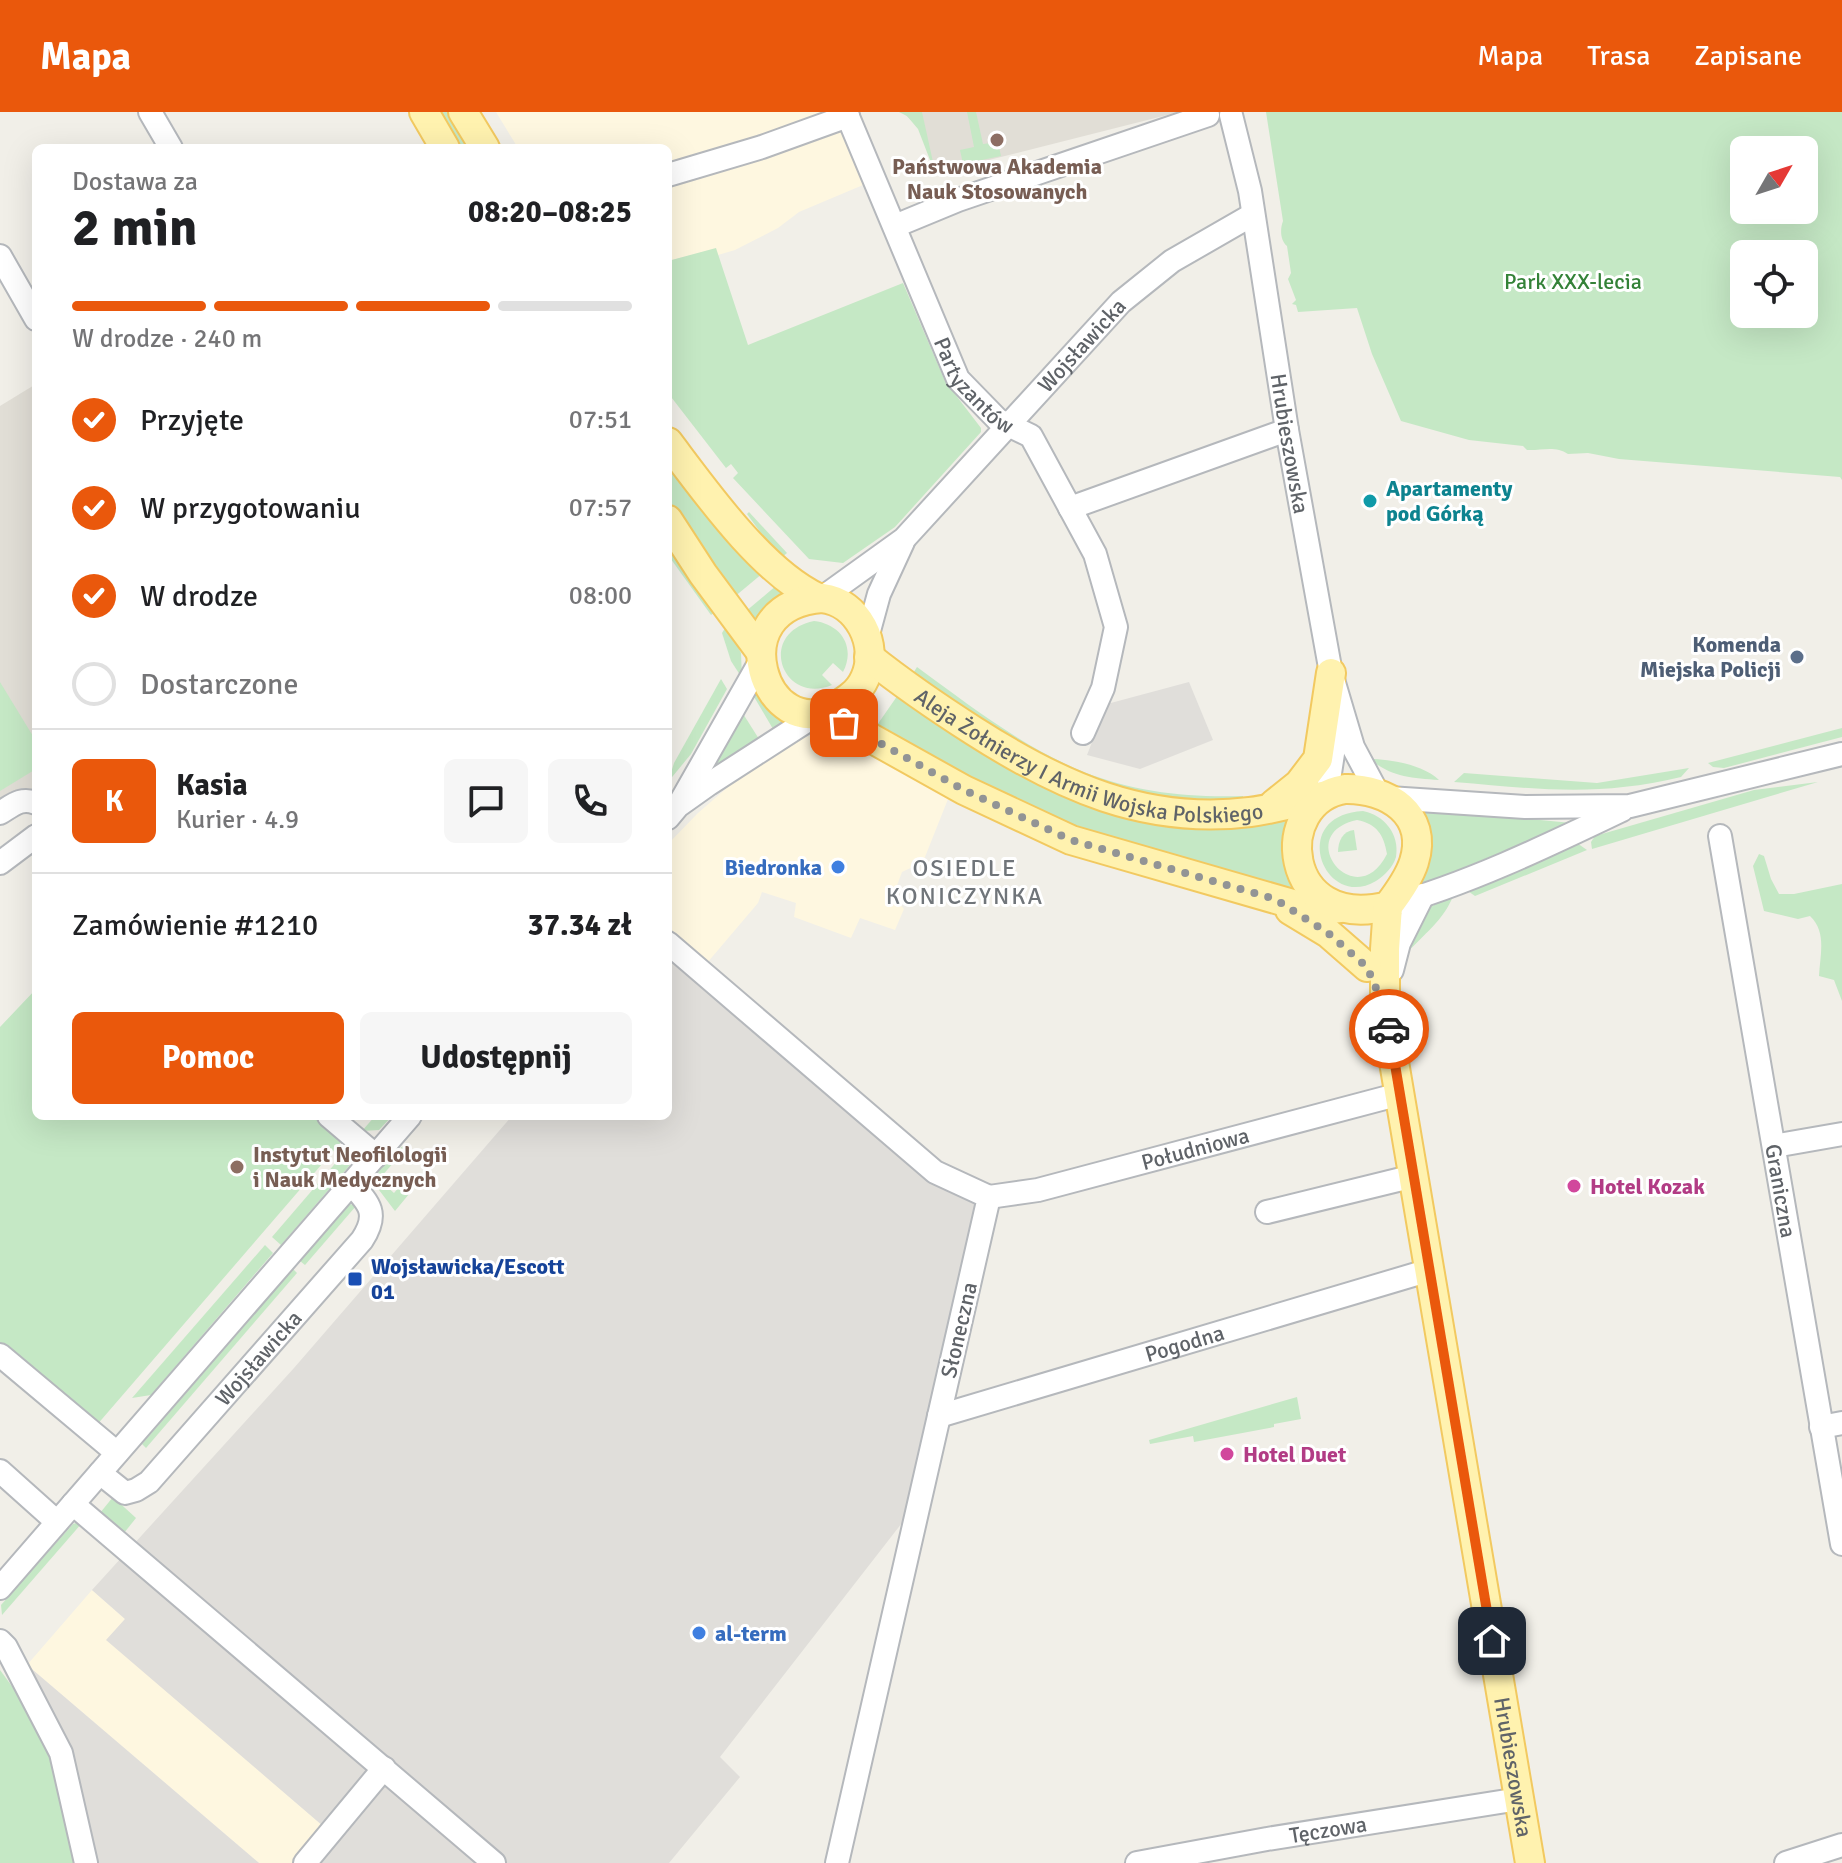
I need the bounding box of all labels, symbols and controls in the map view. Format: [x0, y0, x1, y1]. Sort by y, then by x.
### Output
text: Mapa [40, 33, 131, 80]
text: Mapa [1477, 39, 1543, 73]
text: Trasa [1587, 39, 1650, 73]
text: Zapisane [1694, 39, 1802, 73]
marker: Państwowa Akademia Nauk Stosowanych [988, 131, 1006, 149]
north arrow [1730, 136, 1818, 224]
map controls [1730, 136, 1818, 328]
place label: Państwowa Akademia Nauk Stosowanych [892, 153, 1102, 205]
text: Dostawa za [72, 166, 198, 198]
text: 08:20–08:25 [468, 194, 632, 231]
text: 2 min [72, 196, 198, 260]
button: locate [1730, 240, 1818, 328]
park label: Park XXX-lecia [1504, 268, 1642, 295]
street label: Wojsławicka [1032, 292, 1131, 398]
text: W drodze · 240 m [72, 323, 262, 355]
street label: Partyzantów [928, 333, 1018, 439]
street label: Hrubieszowska [1265, 372, 1315, 516]
icon: check [72, 398, 116, 442]
text: Przyjęte [140, 402, 244, 439]
text: 07:51 [569, 404, 632, 436]
place label: Apartamenty pod Górką [1386, 475, 1512, 527]
icon: check [72, 486, 116, 530]
text: W przygotowaniu [140, 490, 361, 527]
text: 07:57 [569, 492, 632, 524]
marker: Apartamenty pod Górką [1361, 492, 1379, 510]
icon: check [72, 574, 116, 618]
text: W drodze [140, 578, 258, 615]
text: 08:00 [569, 580, 632, 612]
place label: Komenda Miejska Policji [1640, 631, 1781, 683]
marker: Komenda Miejska Policji [1788, 648, 1806, 666]
text: Dostarczone [140, 666, 298, 703]
street label: Aleja Żołnierzy I Armii Wojska Polskiego [910, 682, 1265, 828]
pin [810, 689, 878, 757]
icon: bag [822, 701, 866, 745]
button: chat [444, 759, 528, 843]
button: phone [548, 759, 632, 843]
text: Kasia [176, 767, 248, 804]
text: K [105, 783, 123, 820]
text: Kurier · 4.9 [176, 804, 299, 836]
district label: OSIEDLE KONICZYNKA [886, 853, 1044, 911]
place label: Biedronka [724, 854, 822, 881]
marker: Biedronka [829, 858, 847, 876]
text: Zamówienie #1210 [72, 907, 318, 944]
text: 37.34 zł [528, 907, 632, 944]
courier [1349, 989, 1429, 1069]
icon: car [1367, 1007, 1411, 1051]
button: Pomoc [72, 1012, 344, 1104]
button: Udostępnij [360, 1012, 632, 1104]
street label: Południowa [1138, 1121, 1252, 1176]
place label: Instytut Neofilologii i Nauk Medycznych [253, 1141, 447, 1193]
street label: Graniczna [1760, 1142, 1802, 1240]
marker: Instytut Neofilologii i Nauk Medycznych [228, 1158, 246, 1176]
place label: Hotel Kozak [1590, 1173, 1705, 1200]
marker: Hotel Kozak [1565, 1177, 1583, 1195]
place label: Wojsławicka/Escott 01 [371, 1253, 564, 1305]
marker: Wojsławicka/Escott 01 [346, 1270, 364, 1288]
street label: Słoneczna [935, 1280, 983, 1380]
street label: Wojsławicka [209, 1305, 307, 1411]
street label: Pogodna [1142, 1319, 1227, 1368]
place label: Hotel Duet [1243, 1441, 1346, 1468]
marker: Hotel Duet [1218, 1445, 1236, 1463]
pin [1458, 1607, 1526, 1675]
icon: home [1470, 1619, 1514, 1663]
place label: al-term [715, 1620, 787, 1647]
marker: al-term [690, 1624, 708, 1642]
street label: Hrubieszowska [1489, 1695, 1539, 1839]
street label: Tęczowa [1287, 1810, 1369, 1849]

